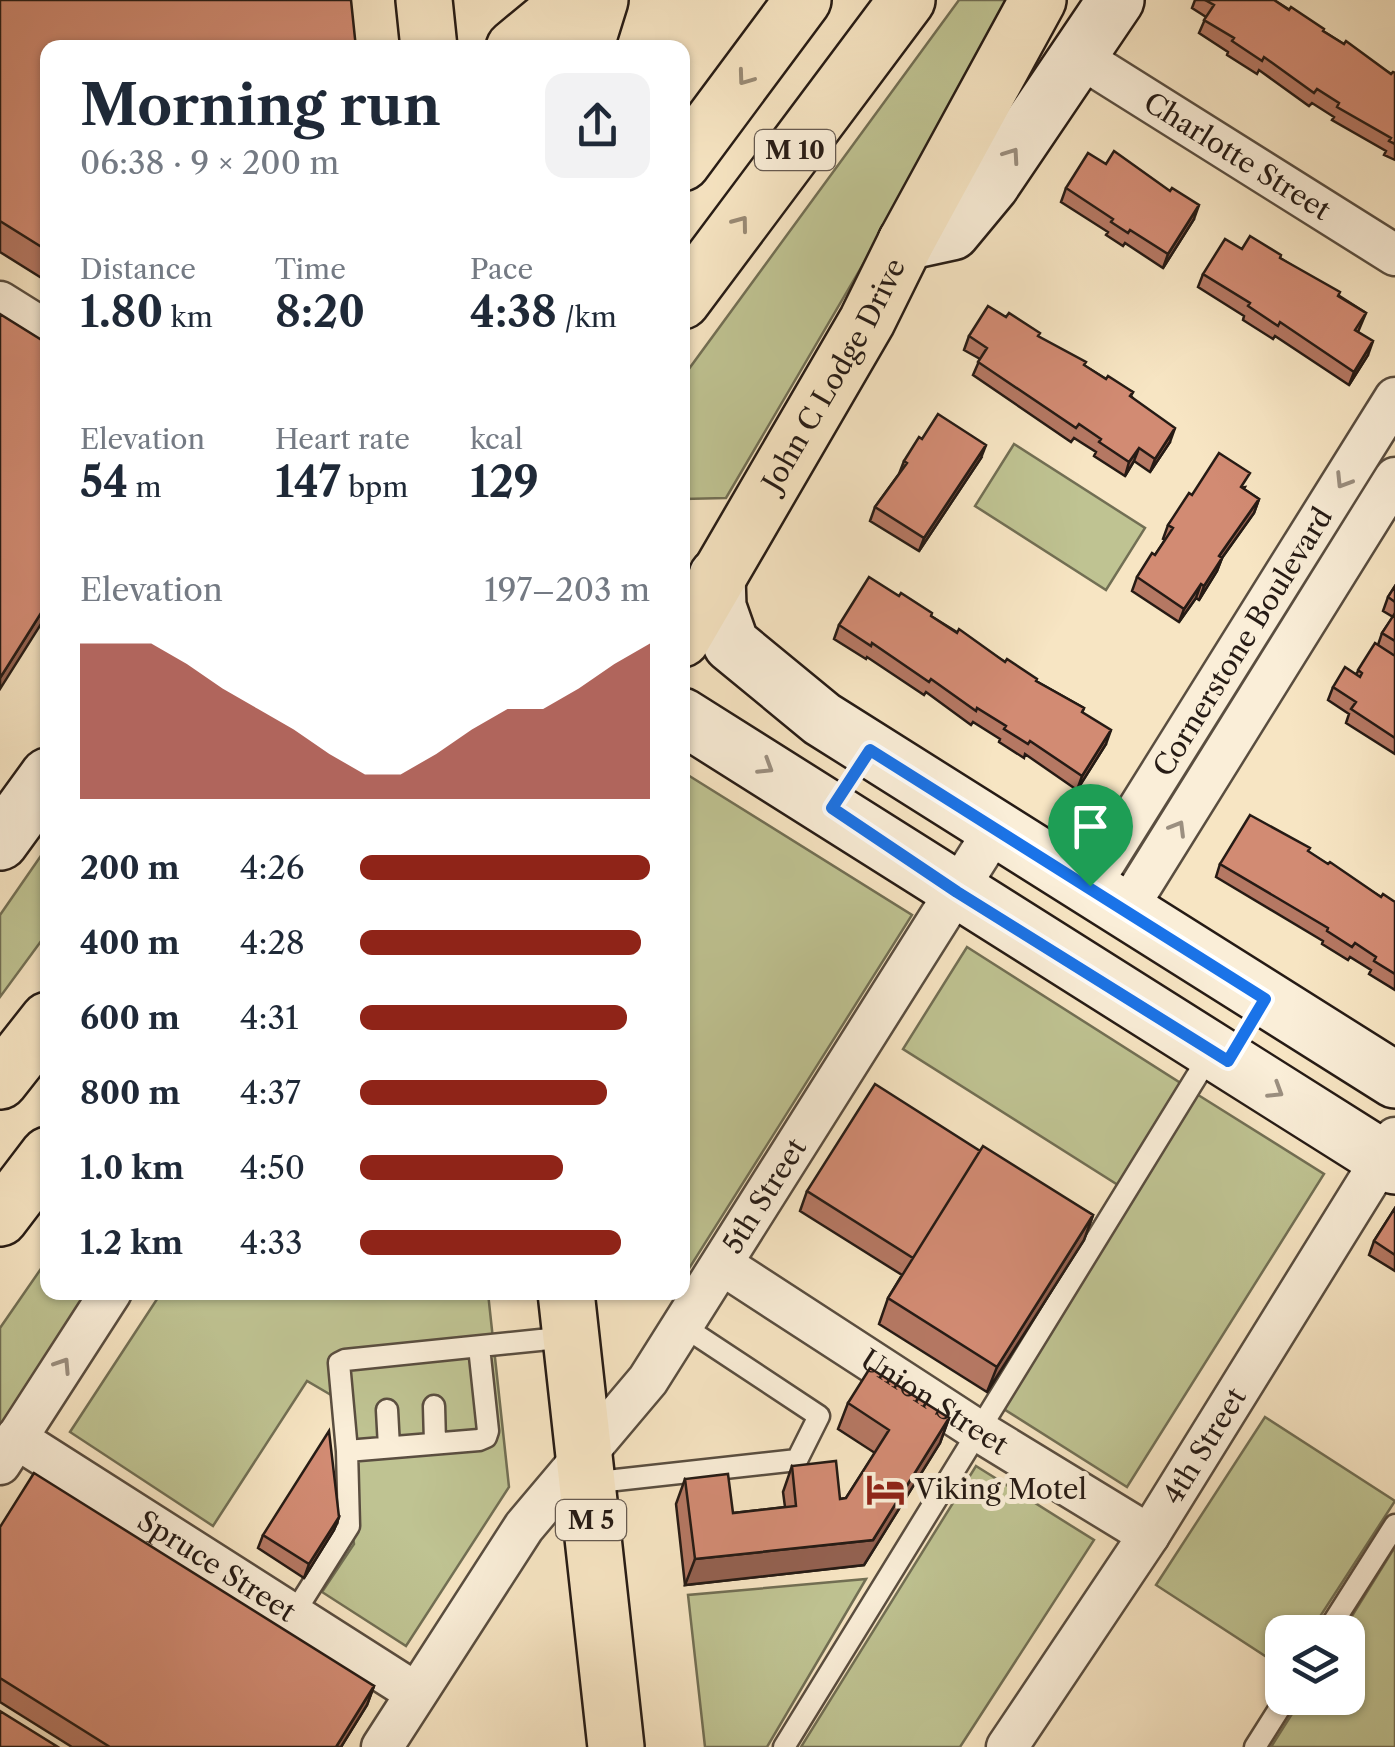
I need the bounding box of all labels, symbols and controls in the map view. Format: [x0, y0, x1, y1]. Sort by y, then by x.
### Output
one-way arrow [739, 67, 757, 86]
text: Morning run [80, 72, 441, 139]
button: share [545, 73, 650, 178]
street label: Charlotte Street [1138, 85, 1337, 227]
road number: M 10 [755, 130, 835, 170]
text: 06:38 · 9 × 200 m [80, 143, 339, 182]
one-way arrow [1000, 148, 1018, 166]
one-way arrow [729, 216, 746, 234]
text: Distance [80, 252, 196, 286]
text: Time [275, 252, 346, 286]
text: Pace [470, 252, 533, 286]
street label: John C Lodge Drive [753, 253, 912, 500]
text: 1.80 [80, 286, 163, 338]
text: 8:20 [275, 286, 365, 338]
text: 4:38 [470, 286, 557, 338]
text: km [163, 300, 213, 334]
text: /km [557, 300, 617, 334]
text: Elevation [80, 422, 205, 456]
text: Heart rate [275, 422, 410, 456]
text: kcal [470, 422, 523, 456]
text: 54 [80, 456, 128, 508]
text: 147 [275, 456, 341, 508]
text: 129 [470, 456, 539, 508]
text: m [128, 470, 162, 504]
text: bpm [341, 470, 408, 504]
one-way arrow [1337, 470, 1356, 488]
street label: Cornerstone Boulevard [1146, 501, 1339, 782]
text: Elevation [80, 570, 223, 609]
text: 197–203 m [484, 570, 650, 609]
one-way arrow [755, 755, 773, 774]
pin [1048, 784, 1133, 887]
icon: arrive [1063, 799, 1118, 854]
one-way arrow [1166, 821, 1185, 839]
text: 200 m [80, 848, 180, 887]
text: 4:26 [240, 848, 305, 887]
text: 400 m [80, 923, 180, 962]
text: 4:28 [240, 923, 305, 962]
text: 600 m [80, 998, 180, 1037]
text: 4:31 [240, 998, 299, 1037]
text: 800 m [80, 1073, 180, 1112]
text: 4:37 [240, 1073, 301, 1112]
one-way arrow [1266, 1079, 1284, 1098]
street label: 5th Street [715, 1132, 813, 1260]
text: 1.0 km [80, 1148, 184, 1187]
text: 4:50 [240, 1148, 305, 1187]
text: 1.2 km [80, 1223, 183, 1262]
text: 4:33 [240, 1223, 303, 1262]
street label: Union Street [854, 1342, 1014, 1462]
one-way arrow [51, 1358, 70, 1376]
street label: 4th Street [1155, 1381, 1253, 1510]
hotel icon: Viking Motel [864, 1468, 906, 1510]
place label: Viking Motel [914, 1472, 1087, 1506]
road number: M 5 [556, 1500, 626, 1540]
street label: Spruce Street [132, 1503, 302, 1629]
map controls [1265, 1615, 1365, 1715]
button: layers [1265, 1615, 1365, 1715]

